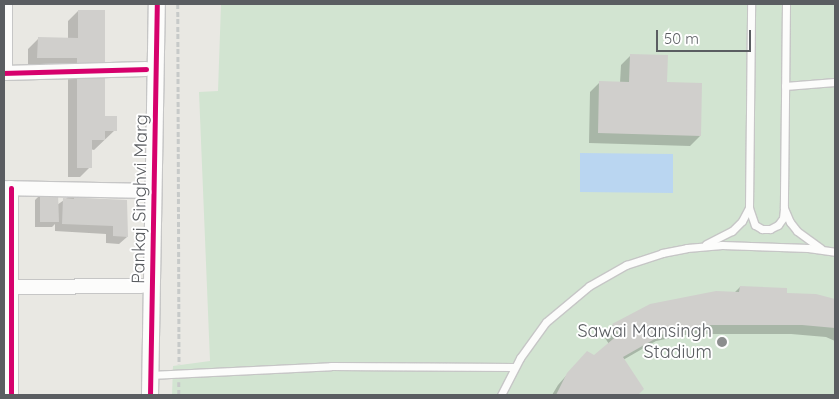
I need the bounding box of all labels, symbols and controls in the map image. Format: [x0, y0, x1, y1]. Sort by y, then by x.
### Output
scale bar [659, 20, 754, 52]
text: 50 m [664, 29, 699, 48]
street label: Pankaj Singhvi Marg [128, 114, 152, 284]
place label: Sawai Mansingh Stadium [577, 321, 712, 364]
marker: Sawai Mansingh Stadium [716, 336, 728, 348]

